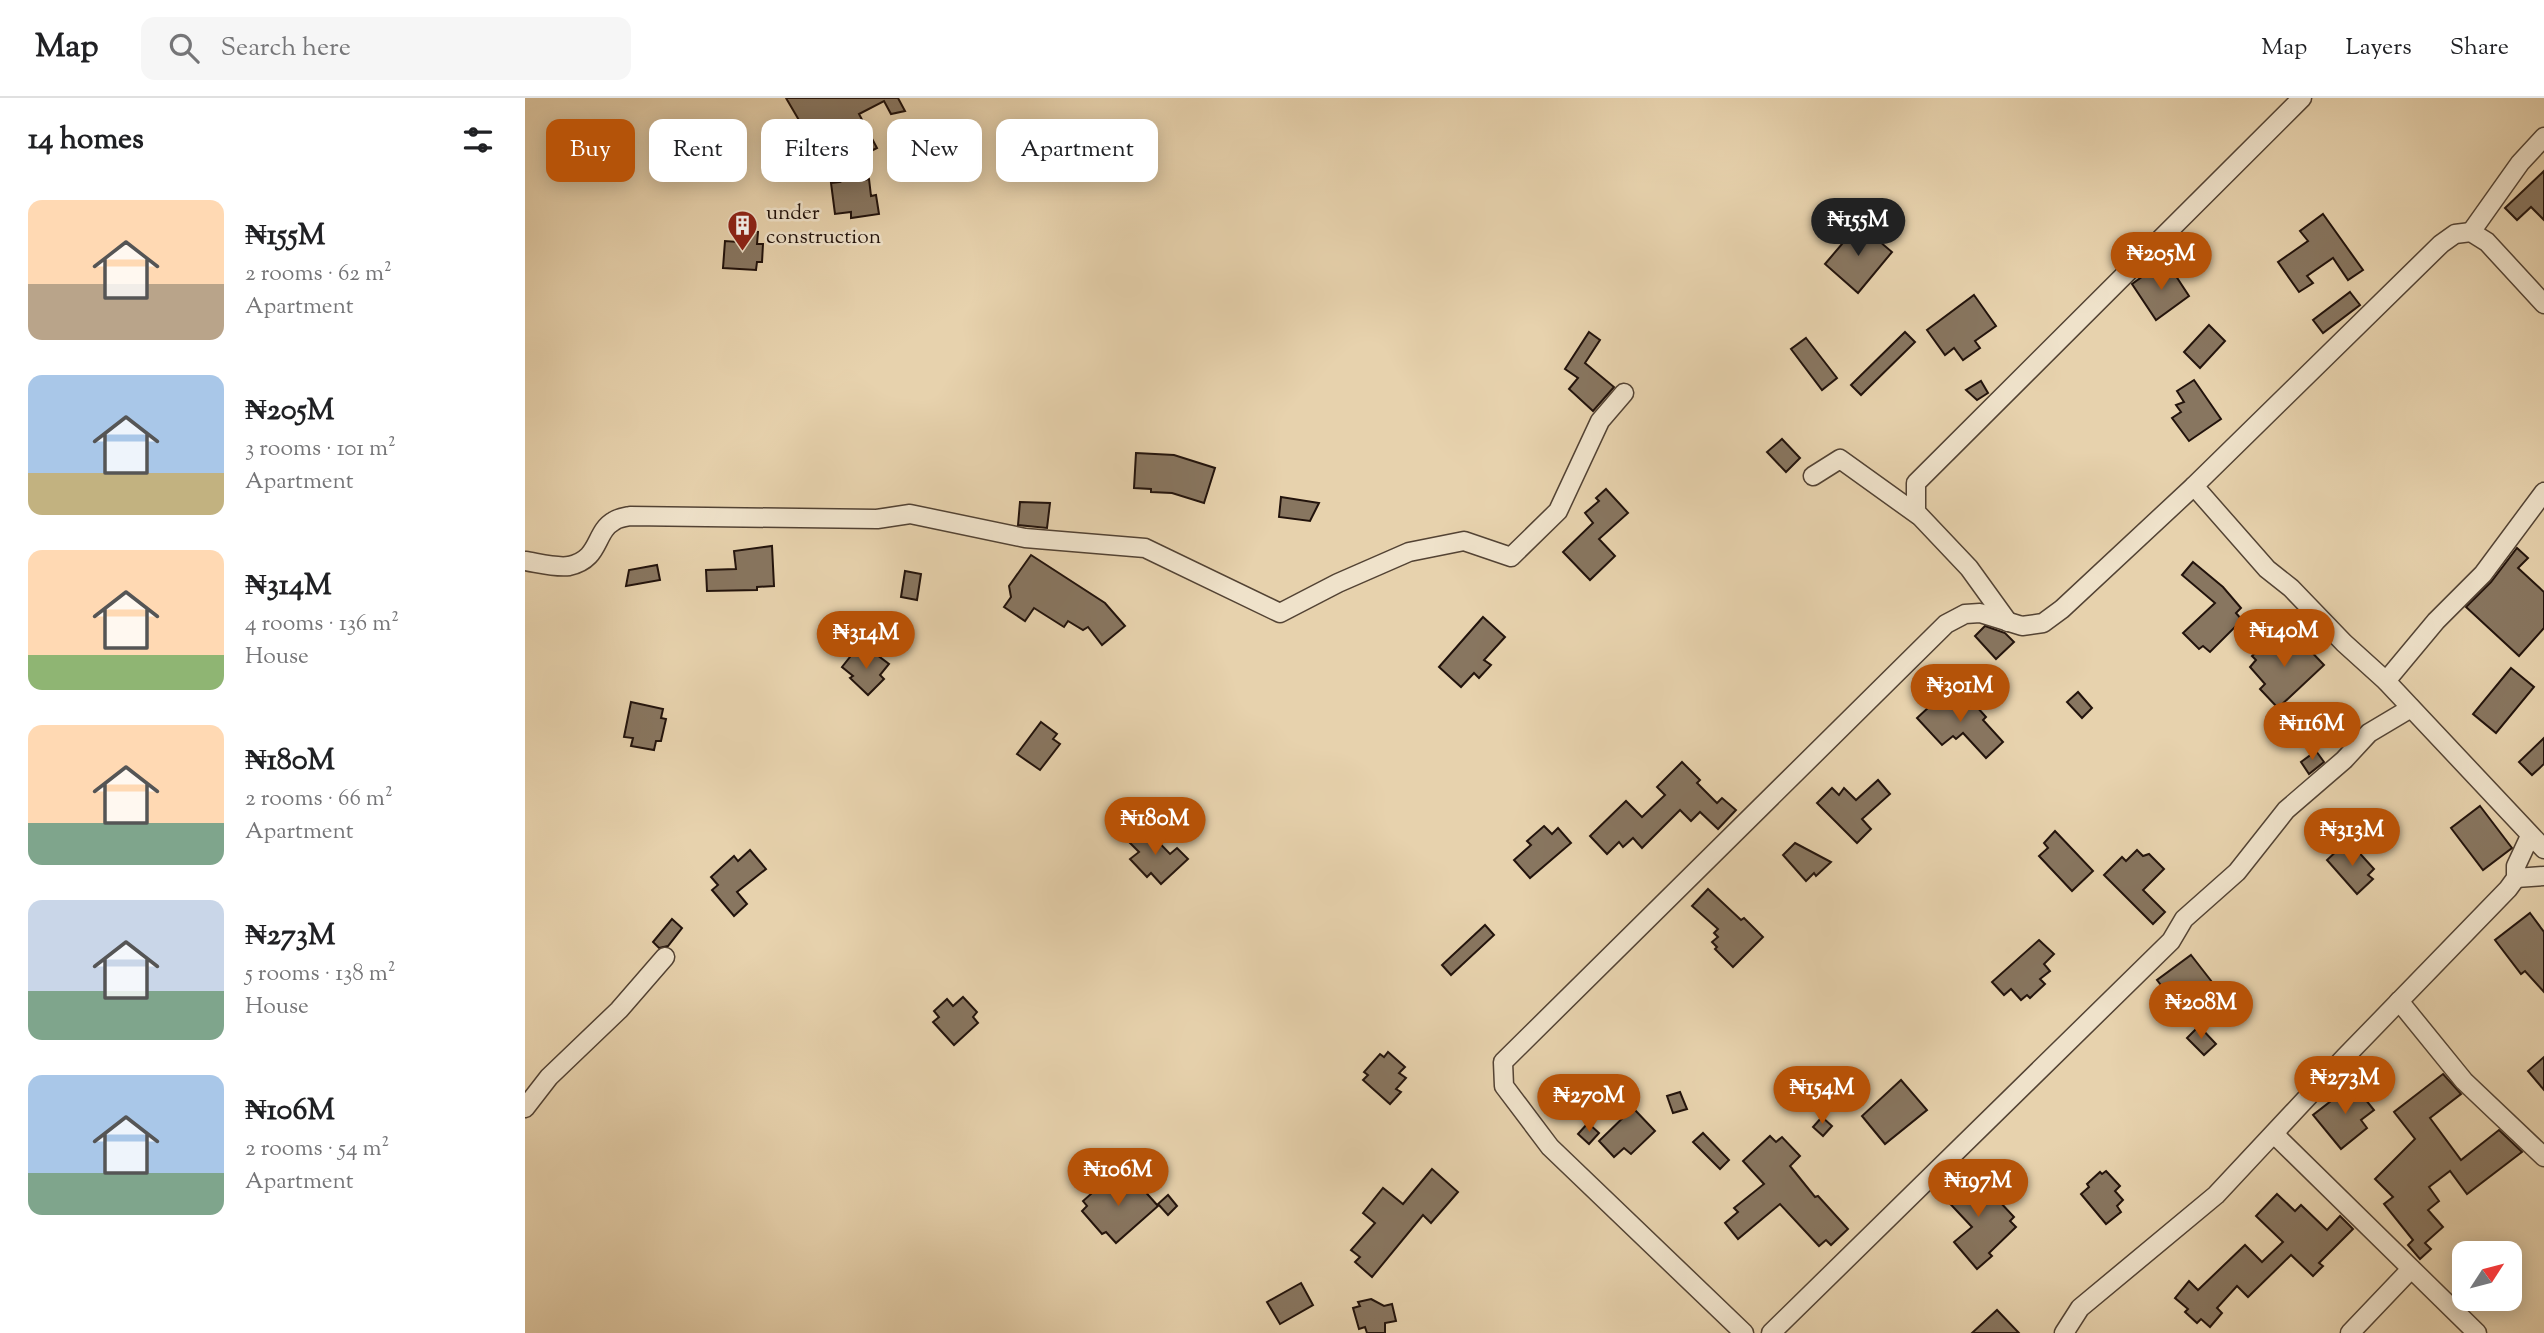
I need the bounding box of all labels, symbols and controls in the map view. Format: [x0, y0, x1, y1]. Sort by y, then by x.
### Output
search box [141, 17, 631, 80]
text: Map [35, 24, 99, 72]
icon: search [165, 29, 203, 67]
text: Search here [221, 30, 351, 67]
text: Map [2261, 31, 2307, 65]
text: Layers [2345, 31, 2412, 65]
text: Share [2450, 31, 2509, 65]
text: 14 homes [28, 119, 144, 162]
chip: Buy [546, 119, 635, 182]
chip: Rent [649, 119, 747, 182]
chip: Filters [761, 119, 873, 182]
chip: New [887, 119, 982, 182]
chip: Apartment [996, 119, 1158, 182]
icon: filters [459, 121, 497, 159]
pin: ₦155M [1809, 198, 1907, 258]
place label: under construction [766, 199, 881, 253]
text: ₦155M [1827, 204, 1889, 237]
building icon: under construction [726, 209, 760, 253]
text: ₦155M [245, 215, 325, 258]
icon: home [84, 228, 168, 312]
pin: ₦205M [2112, 232, 2210, 292]
text: ₦205M [2127, 238, 2195, 271]
text: 2 rooms · 62 m² [245, 258, 392, 291]
text: Apartment [245, 291, 354, 324]
text: ₦205M [245, 390, 334, 433]
icon: home [84, 403, 168, 487]
text: 3 rooms · 101 m² [245, 433, 396, 466]
text: Apartment [245, 466, 354, 499]
text: ₦314M [245, 565, 332, 608]
icon: home [84, 578, 168, 662]
text: 4 rooms · 136 m² [245, 608, 399, 641]
pin: ₦140M [2235, 610, 2333, 669]
pin: ₦314M [817, 612, 915, 671]
text: ₦140M [2250, 615, 2318, 648]
text: ₦314M [833, 617, 899, 650]
text: House [245, 641, 309, 674]
pin: ₦301M [1911, 664, 2009, 724]
text: ₦301M [1927, 670, 1993, 703]
pin: ₦116M [2263, 702, 2361, 762]
text: ₦116M [2280, 708, 2344, 741]
text: ₦180M [245, 740, 335, 783]
icon: home [84, 753, 168, 837]
text: 2 rooms · 66 m² [245, 783, 393, 816]
pin: ₦180M [1106, 798, 1204, 857]
text: ₦180M [1121, 803, 1189, 836]
pin: ₦313M [2303, 808, 2401, 868]
text: ₦313M [2320, 814, 2384, 847]
text: Apartment [245, 816, 354, 849]
text: ₦273M [245, 915, 335, 958]
icon: home [84, 928, 168, 1012]
text: 5 rooms · 138 m² [245, 958, 396, 991]
pin: ₦208M [2152, 982, 2250, 1041]
text: ₦208M [2165, 987, 2237, 1020]
text: House [245, 991, 309, 1024]
pin: ₦273M [2296, 1056, 2394, 1116]
text: ₦273M [2310, 1062, 2380, 1095]
pin: ₦154M [1773, 1066, 1871, 1126]
text: ₦154M [1789, 1072, 1855, 1105]
pin: ₦270M [1540, 1074, 1638, 1134]
text: ₦270M [1553, 1080, 1625, 1113]
text: ₦106M [245, 1090, 335, 1133]
icon: home [84, 1103, 168, 1187]
text: 2 rooms · 54 m² [245, 1133, 389, 1166]
pin: ₦106M [1069, 1148, 1167, 1208]
text: ₦106M [1084, 1154, 1152, 1187]
pin: ₦197M [1929, 1160, 2027, 1219]
text: ₦197M [1944, 1165, 2012, 1198]
text: Apartment [245, 1166, 354, 1199]
north arrow [2452, 1241, 2522, 1311]
map controls [2452, 1241, 2522, 1311]

